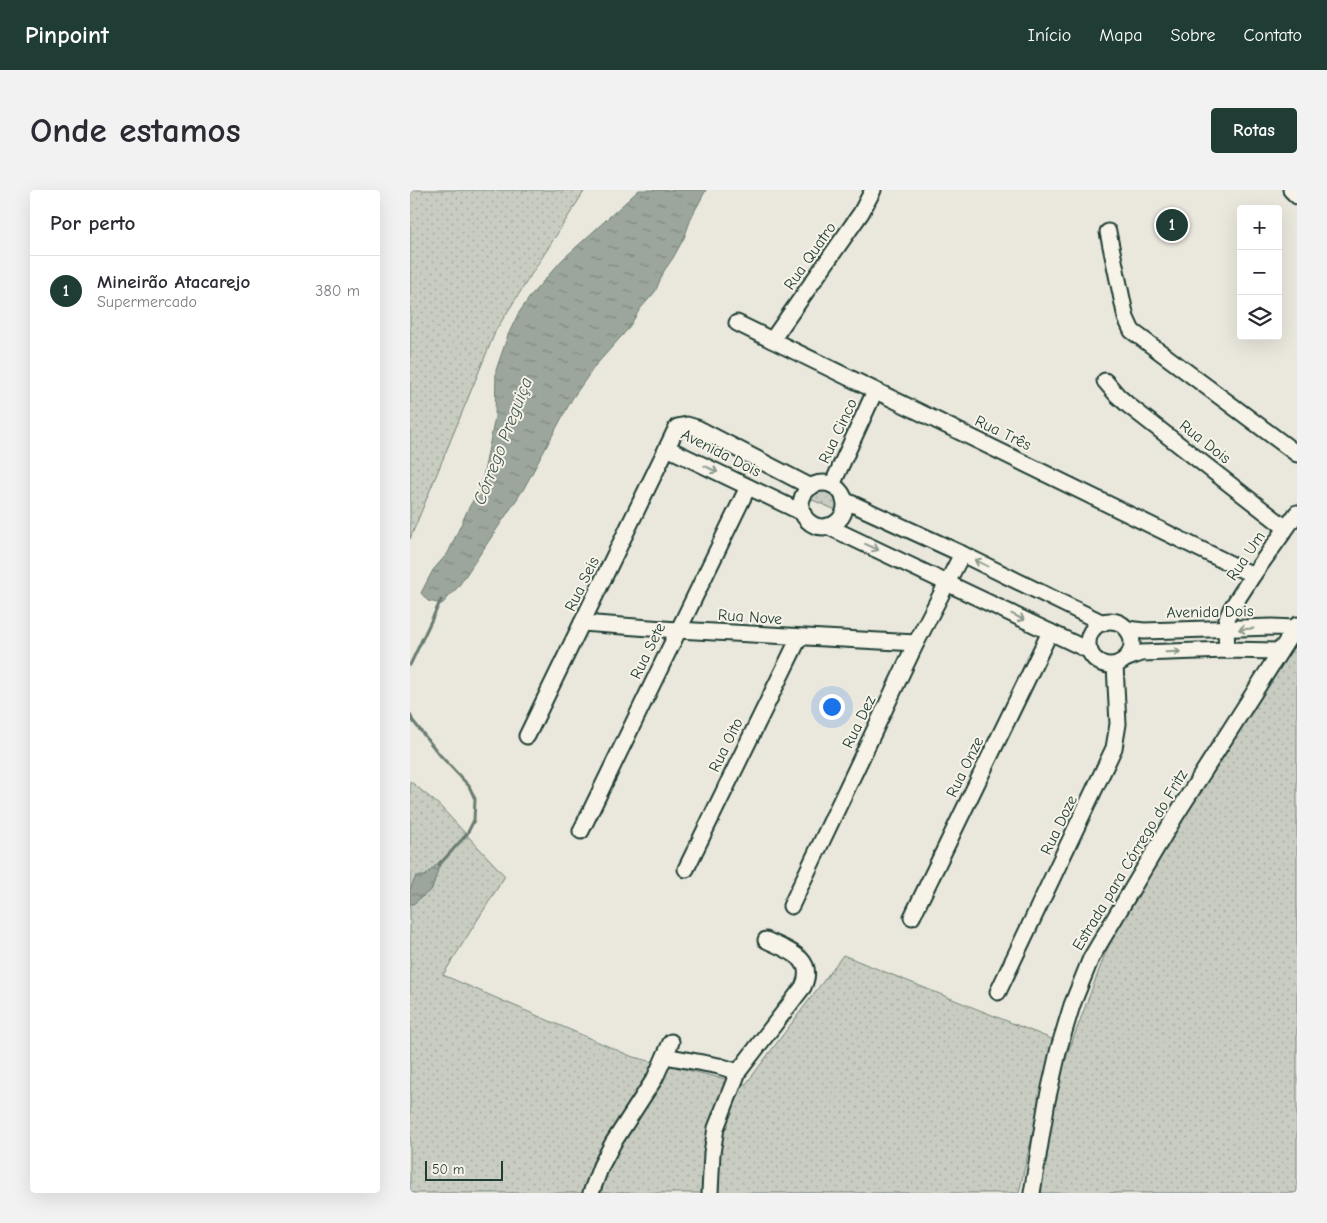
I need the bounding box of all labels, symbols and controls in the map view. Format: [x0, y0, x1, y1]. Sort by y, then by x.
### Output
text: Pinpoint [25, 21, 109, 49]
text: Início [1028, 25, 1071, 46]
text: Mapa [1099, 25, 1142, 46]
text: Sobre [1170, 25, 1215, 46]
text: Contato [1243, 25, 1302, 46]
button: Rotas [1211, 108, 1297, 153]
text: Onde estamos [30, 110, 241, 151]
map controls [1237, 205, 1282, 340]
button: + [1237, 205, 1282, 250]
pin: 1 [1156, 206, 1188, 244]
text: Por perto [50, 211, 135, 235]
street label: Rua Quatro [780, 219, 840, 293]
button: − [1237, 250, 1282, 295]
text: Mineirão Atacarejo [97, 271, 250, 293]
text: 1 [63, 282, 69, 300]
text: 380 m [315, 282, 360, 300]
text: Supermercado [97, 293, 197, 311]
button: layers [1237, 295, 1282, 340]
water label: Córrego Preguiça [469, 374, 537, 508]
street label: Rua Cinco [815, 396, 861, 466]
street label: Rua Três [972, 412, 1034, 454]
street label: Rua Dois [1176, 416, 1234, 468]
street label: Avenida Dois [678, 425, 764, 481]
one-way arrow [703, 465, 718, 474]
street label: Rua Um [1223, 528, 1269, 584]
one-way arrow [864, 543, 879, 552]
street label: Rua Seis [561, 553, 603, 614]
one-way arrow [974, 558, 989, 567]
street label: Avenida Dois [1166, 602, 1254, 622]
street label: Rua Nove [717, 606, 783, 628]
one-way arrow [1010, 613, 1025, 622]
street label: Rua Sete [627, 620, 669, 682]
one-way arrow [1238, 624, 1254, 633]
one-way arrow [1164, 647, 1181, 657]
street label: Rua Dez [839, 693, 879, 751]
your location [819, 694, 845, 720]
street label: Rua Oito [705, 715, 747, 775]
street label: Rua Onze [943, 734, 987, 800]
street label: Estrada para Córrego do Fritz [1069, 766, 1191, 954]
street label: Rua Doze [1037, 792, 1081, 858]
scale bar [425, 1158, 502, 1181]
text: 50 m [432, 1161, 464, 1178]

